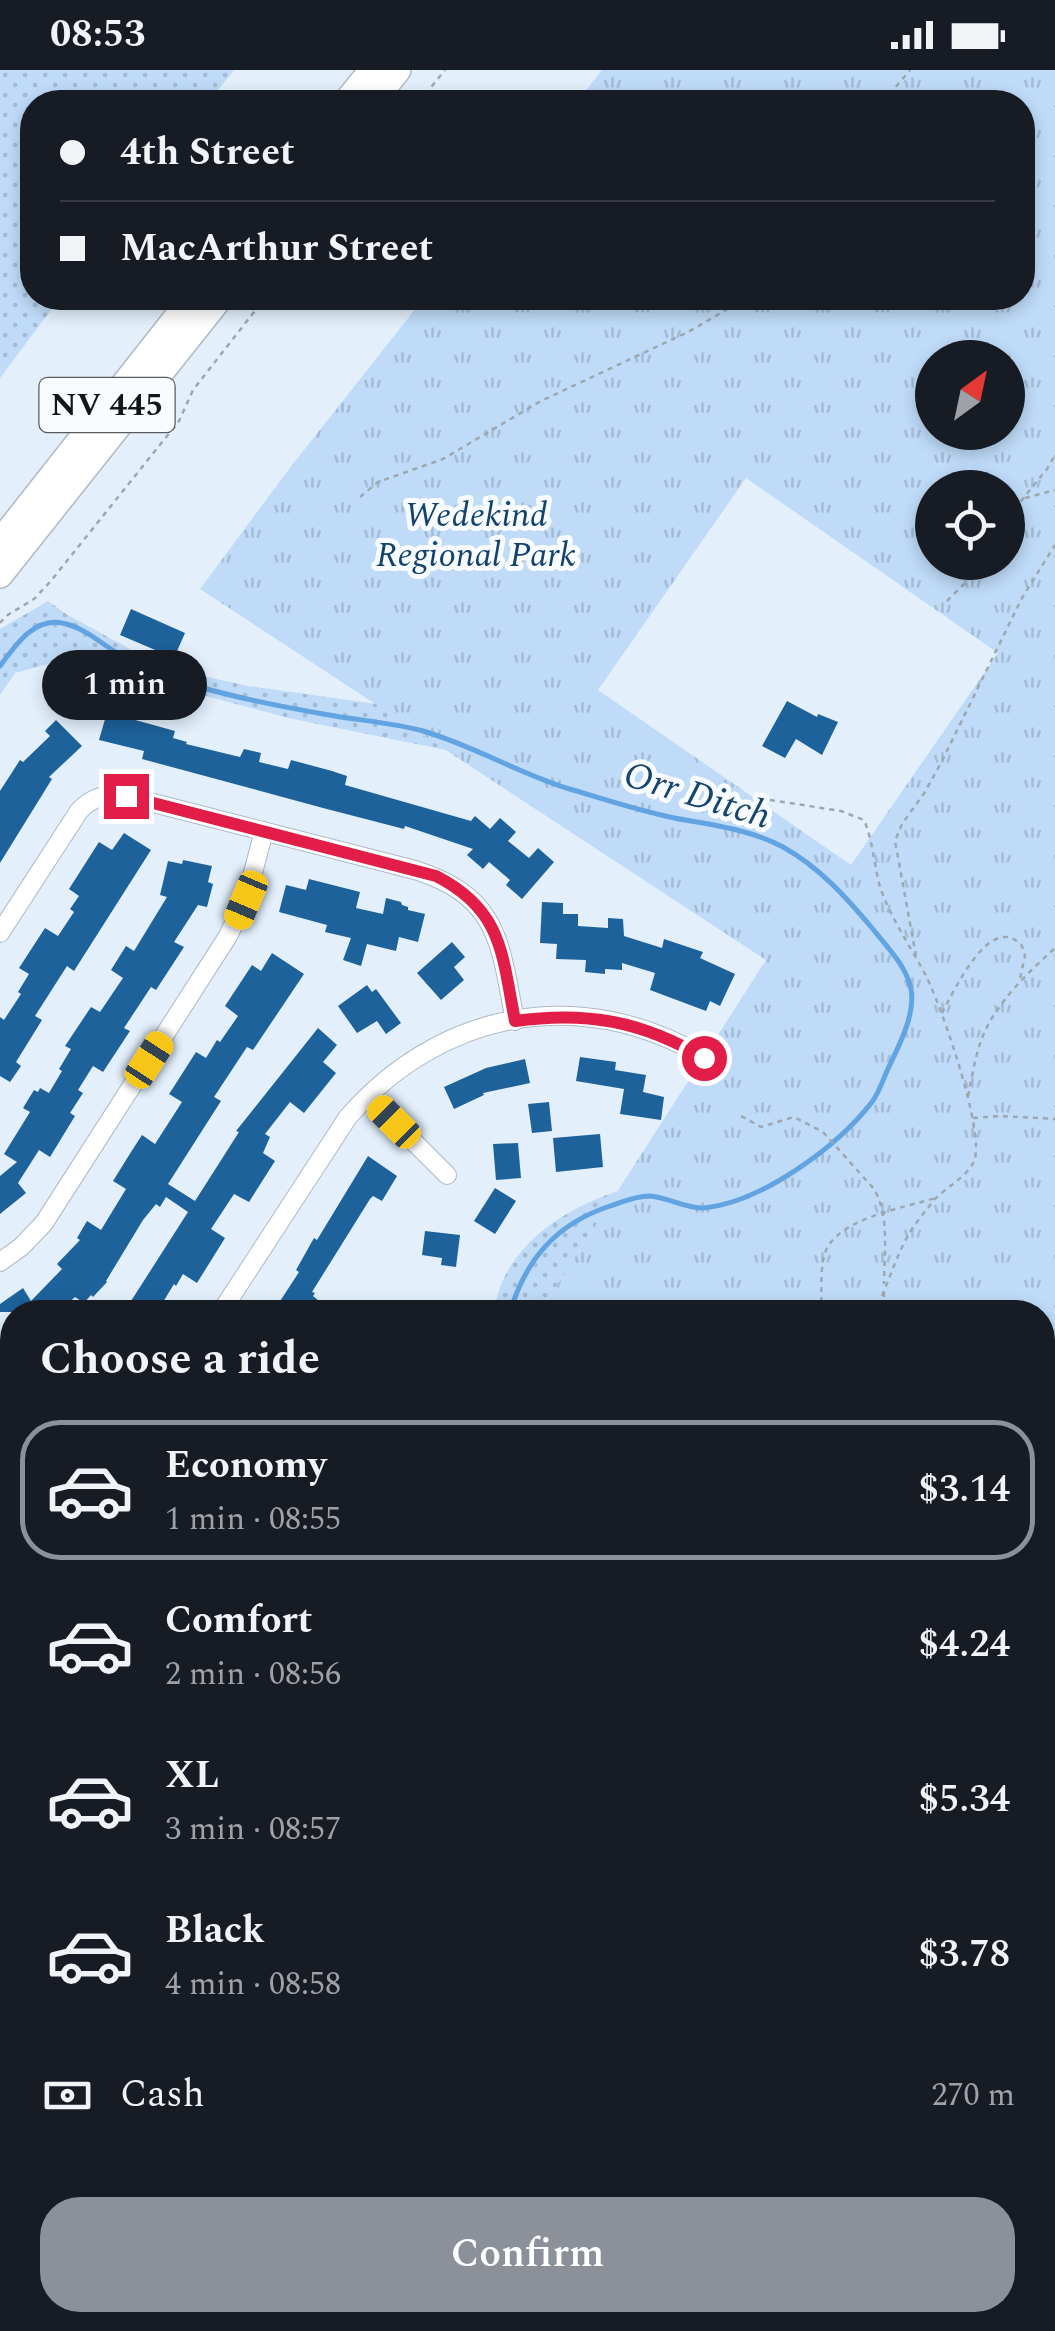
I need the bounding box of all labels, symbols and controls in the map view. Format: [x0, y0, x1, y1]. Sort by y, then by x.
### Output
text: 08:53 [50, 6, 145, 64]
text: 4th Street [120, 124, 295, 182]
text: MacArthur Street [120, 220, 433, 278]
north arrow [915, 340, 1025, 450]
map controls [915, 340, 1025, 580]
road number: NV 445 [39, 378, 174, 432]
button: locate [915, 470, 1025, 580]
park label: Wedekind Regional Park [376, 489, 576, 582]
callout: 1 min [44, 651, 208, 721]
text: 1 min [83, 660, 166, 709]
water label: Orr Ditch [616, 746, 778, 846]
route end [104, 774, 149, 819]
car [220, 867, 272, 933]
car [120, 1027, 178, 1093]
route start [682, 1036, 727, 1081]
car [362, 1090, 426, 1154]
text: Choose a ride [40, 1325, 320, 1394]
text: Economy [165, 1437, 326, 1495]
icon: car [45, 1445, 135, 1535]
text: $3.14 [919, 1461, 1010, 1519]
text: 1 min · 08:55 [165, 1495, 341, 1544]
text: Comfort [165, 1592, 312, 1650]
icon: car [45, 1600, 135, 1690]
text: $4.24 [919, 1616, 1010, 1674]
text: 2 min · 08:56 [165, 1650, 341, 1699]
text: XL [165, 1747, 219, 1805]
icon: car [45, 1755, 135, 1845]
text: $5.34 [919, 1771, 1010, 1829]
text: 3 min · 08:57 [165, 1805, 341, 1854]
text: Black [165, 1902, 265, 1960]
icon: car [45, 1910, 135, 2000]
text: $3.78 [919, 1926, 1010, 1984]
text: 4 min · 08:58 [165, 1960, 341, 2009]
text: Cash [120, 2066, 205, 2124]
icon: cash [40, 2068, 95, 2123]
text: 270 m [931, 2071, 1015, 2120]
button: Confirm [40, 2197, 1015, 2312]

